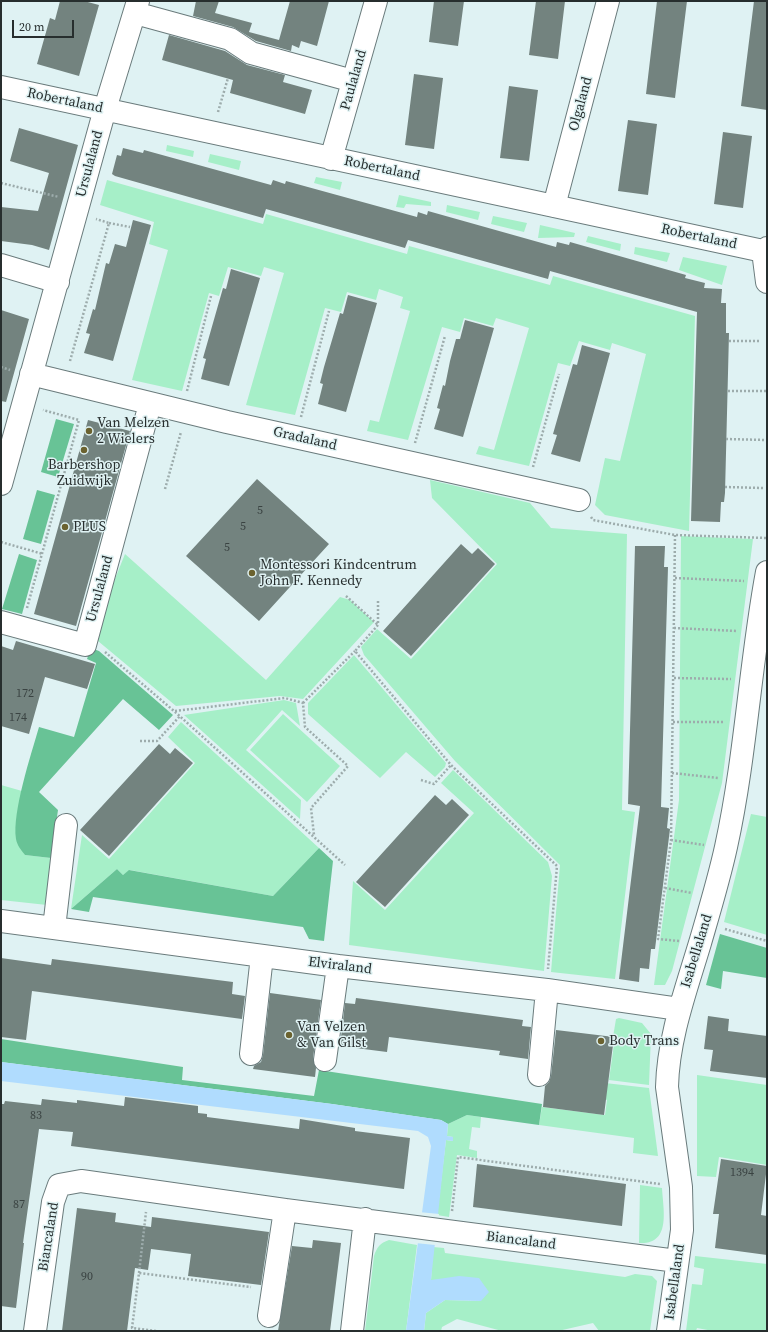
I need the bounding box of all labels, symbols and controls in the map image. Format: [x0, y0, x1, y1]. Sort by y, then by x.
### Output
scale bar [14, 12, 76, 38]
text: 20 m [19, 19, 45, 35]
street label: Paulaland [337, 48, 371, 112]
street label: Olgaland [566, 75, 596, 133]
street label: Robertaland [26, 85, 104, 117]
street label: Ursulaland [73, 129, 107, 199]
street label: Robertaland [343, 153, 421, 185]
street label: Robertaland [660, 221, 738, 253]
place label: Van Melzen 2 Wielers [97, 415, 170, 448]
street label: Gradaland [272, 424, 338, 454]
marker: Van Melzen 2 Wielers [84, 426, 94, 436]
marker: Barbershop Zuidwijk [79, 445, 89, 455]
place label: Barbershop Zuidwijk [48, 457, 120, 490]
house number: 5 [257, 504, 263, 518]
place label: PLUS [73, 519, 106, 535]
house number: 5 [240, 520, 246, 534]
marker: PLUS [60, 522, 70, 532]
house number: 5 [224, 541, 230, 555]
street label: Ursulaland [83, 554, 117, 624]
place label: Montessori Kindcentrum John F. Kennedy [260, 557, 417, 590]
marker: Montessori Kindcentrum John F. Kennedy [247, 568, 257, 578]
house number: 172 [16, 687, 34, 701]
house number: 174 [9, 711, 27, 725]
street label: Isabellaland [678, 912, 716, 990]
street label: Elviraland [307, 954, 373, 978]
place label: Van Velzen & Van Gilst [297, 1019, 366, 1052]
marker: Van Velzen & Van Gilst [284, 1030, 294, 1040]
place label: Body Trans [609, 1033, 679, 1049]
marker: Body Trans [596, 1036, 606, 1046]
house number: 83 [30, 1109, 42, 1123]
house number: 1394 [730, 1166, 754, 1180]
house number: 87 [13, 1198, 25, 1212]
street label: Biancaland [35, 1201, 63, 1273]
street label: Biancaland [485, 1228, 557, 1254]
street label: Isabellaland [661, 1243, 689, 1321]
house number: 90 [81, 1270, 93, 1284]

